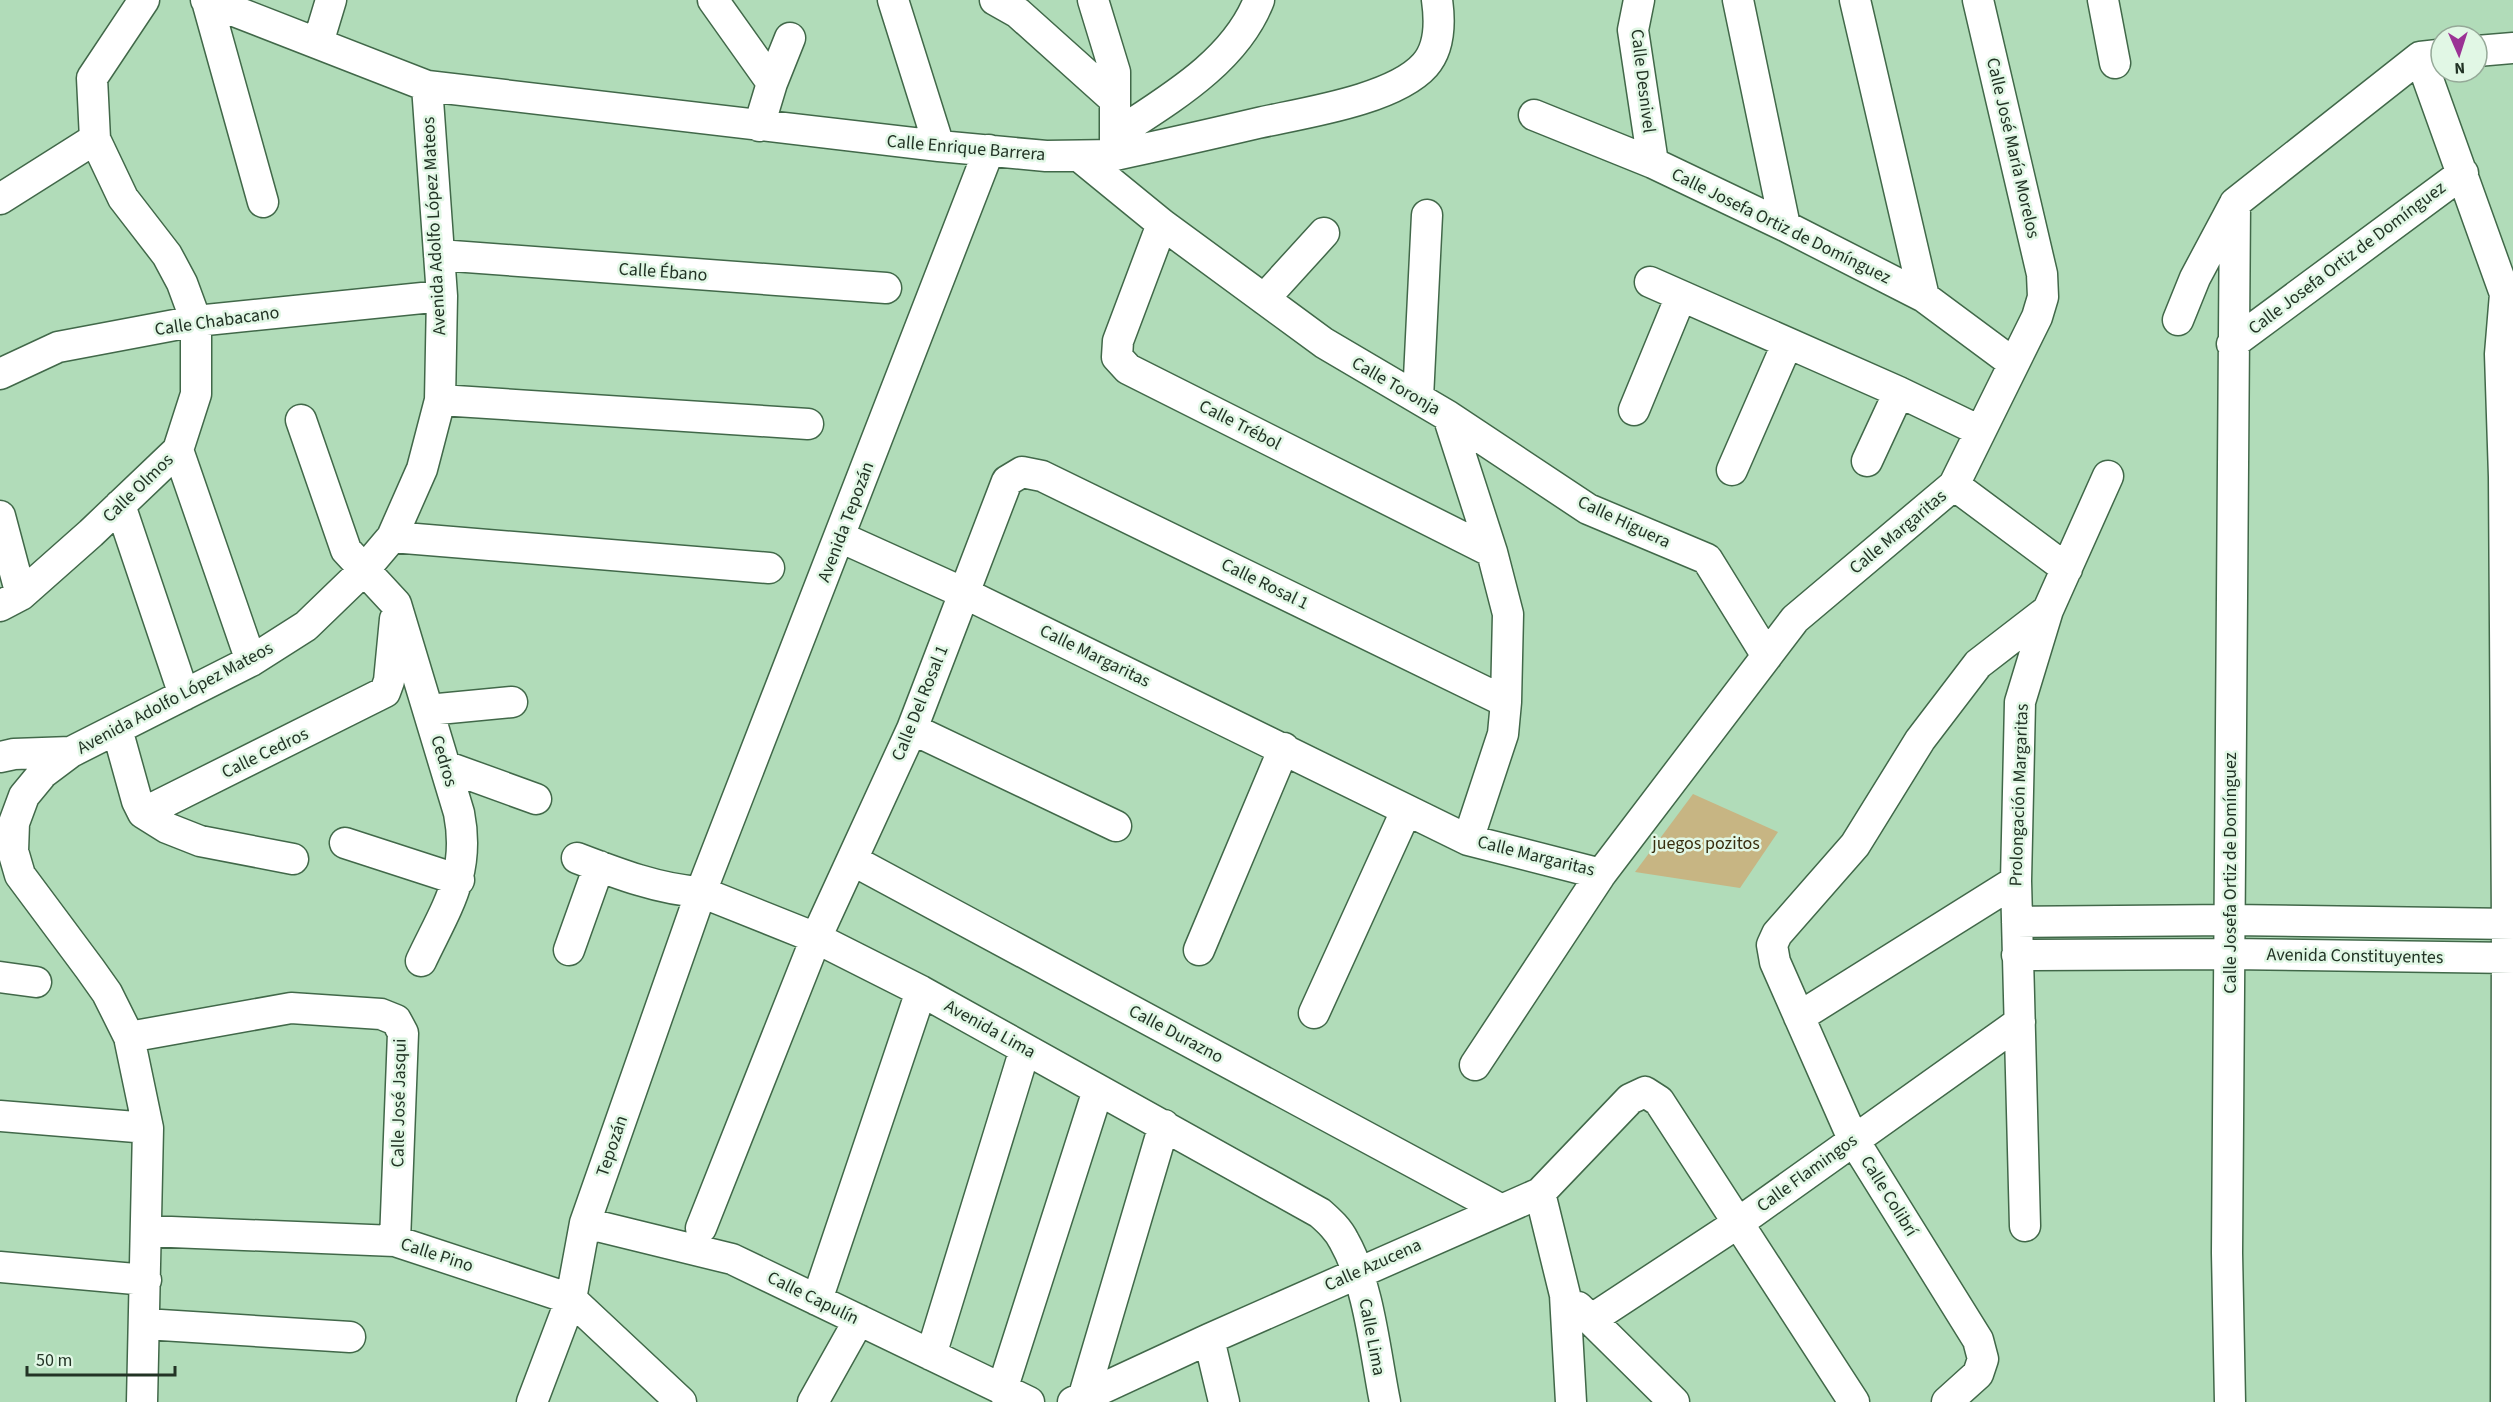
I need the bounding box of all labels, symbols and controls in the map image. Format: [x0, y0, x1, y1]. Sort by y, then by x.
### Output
north arrow [2429, 24, 2489, 84]
street label: Calle Desnivel [1624, 27, 1662, 135]
street label: Calle José María Morelos [1980, 55, 2046, 241]
text: N [2454, 57, 2466, 79]
street label: Avenida Adolfo López Mateos [416, 116, 452, 336]
street label: Calle Enrique Barrera [886, 129, 1046, 167]
street label: Calle Josefa Ortiz de Domínguez [1667, 162, 1895, 290]
street label: Calle Josefa Ortiz de Domínguez [2243, 175, 2451, 341]
street label: Calle Ébano [618, 256, 708, 288]
street label: Calle Chabacano [153, 300, 281, 342]
street label: Calle Toronja [1347, 351, 1445, 421]
street label: Calle Trébol [1195, 394, 1285, 456]
street label: Calle Olmos [97, 448, 179, 528]
street label: Avenida Tepozán [812, 458, 880, 586]
street label: Calle Margaritas [1844, 484, 1952, 580]
street label: Calle Higuera [1573, 490, 1675, 554]
street label: Calle Rosal 1 [1217, 552, 1313, 616]
street label: Calle Margaritas [1036, 618, 1154, 694]
street label: Avenida Adolfo López Mateos [73, 636, 277, 760]
street label: Calle Del Rosal 1 [885, 641, 955, 765]
street label: Prolongación Margaritas [2003, 703, 2035, 887]
street label: Calle Cedros [217, 721, 313, 785]
street label: Cedros [424, 732, 464, 790]
street label: Calle Josefa Ortiz de Domínguez [2218, 752, 2243, 994]
street label: Calle Margaritas [1475, 829, 1597, 883]
park label: juegos pozitos [1651, 831, 1760, 856]
street label: Avenida Constituyentes [2266, 942, 2444, 970]
street label: Avenida Lima [940, 994, 1040, 1064]
street label: Calle Durazno [1124, 999, 1228, 1069]
street label: Calle José Jasqui [385, 1038, 413, 1168]
street label: Tepozán [590, 1112, 634, 1180]
street label: Calle Flamingos [1752, 1128, 1862, 1218]
street label: Calle Colibrí [1854, 1151, 1924, 1242]
street label: Calle Pino [397, 1231, 477, 1279]
street label: Calle Azucena [1321, 1232, 1425, 1298]
street label: Calle Capulín [763, 1265, 863, 1331]
street label: Calle Lima [1352, 1296, 1392, 1378]
scale bar [27, 1339, 176, 1377]
text: 50 m [36, 1348, 72, 1373]

